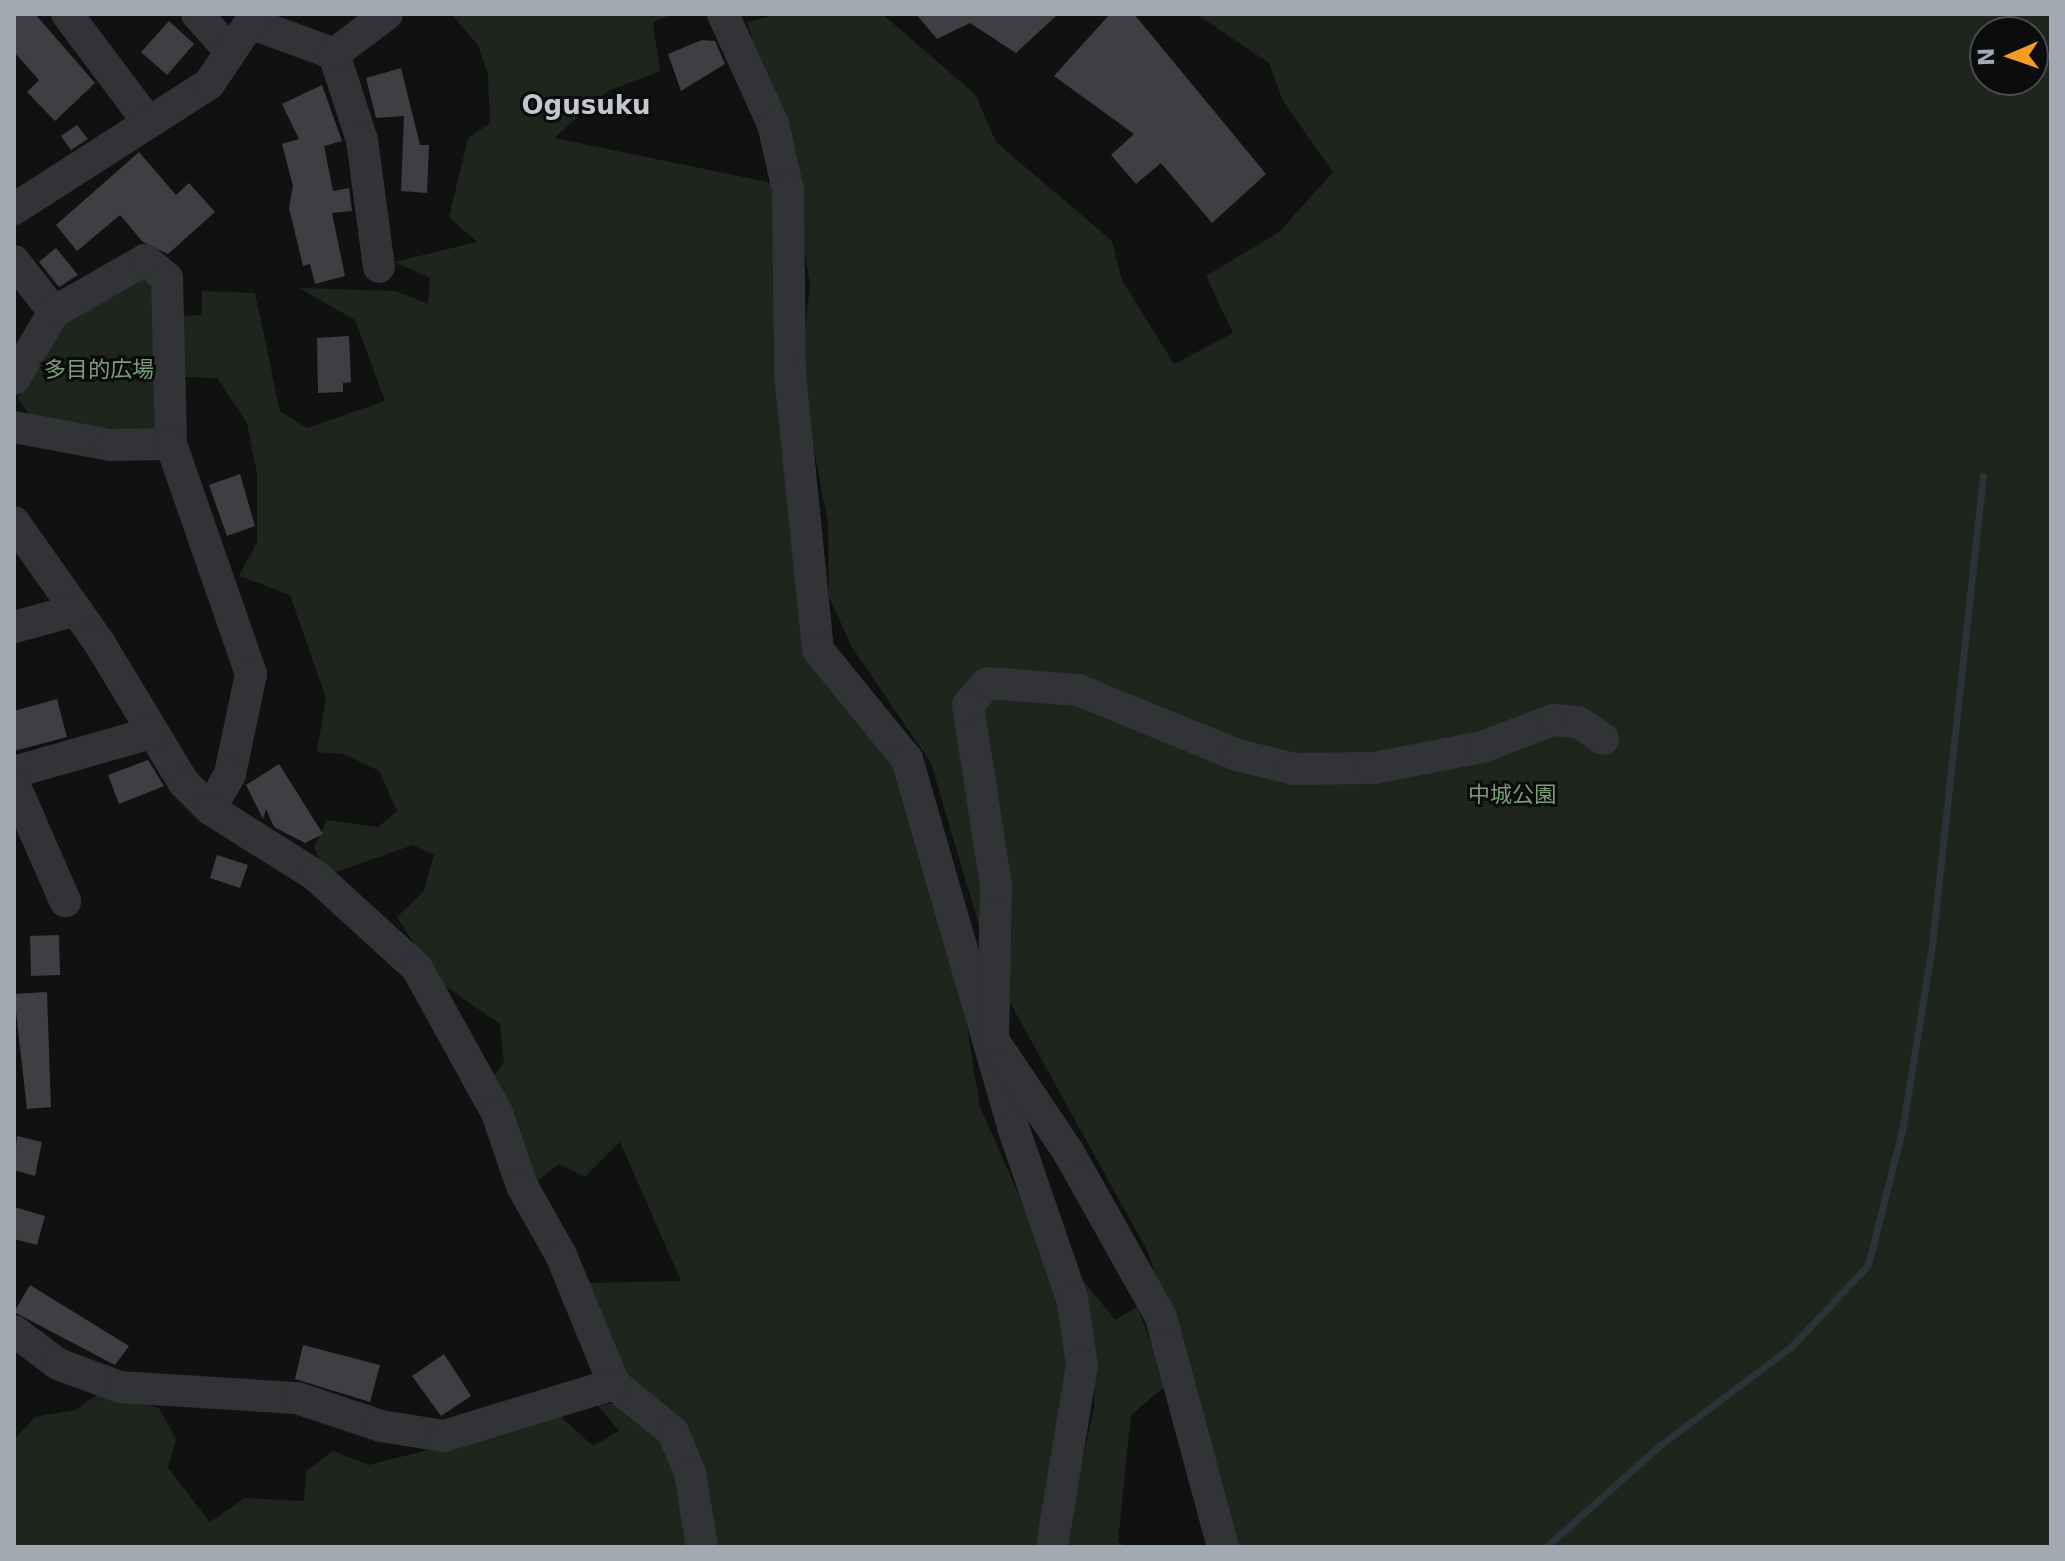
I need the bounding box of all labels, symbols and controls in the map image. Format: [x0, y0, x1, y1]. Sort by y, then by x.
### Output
north arrow [1969, 16, 2049, 96]
text: N [1974, 47, 1999, 66]
district label: Ogusuku [521, 90, 651, 122]
park label: 多目的広場 [44, 357, 154, 383]
park label: 中城公園 [1468, 782, 1556, 808]

